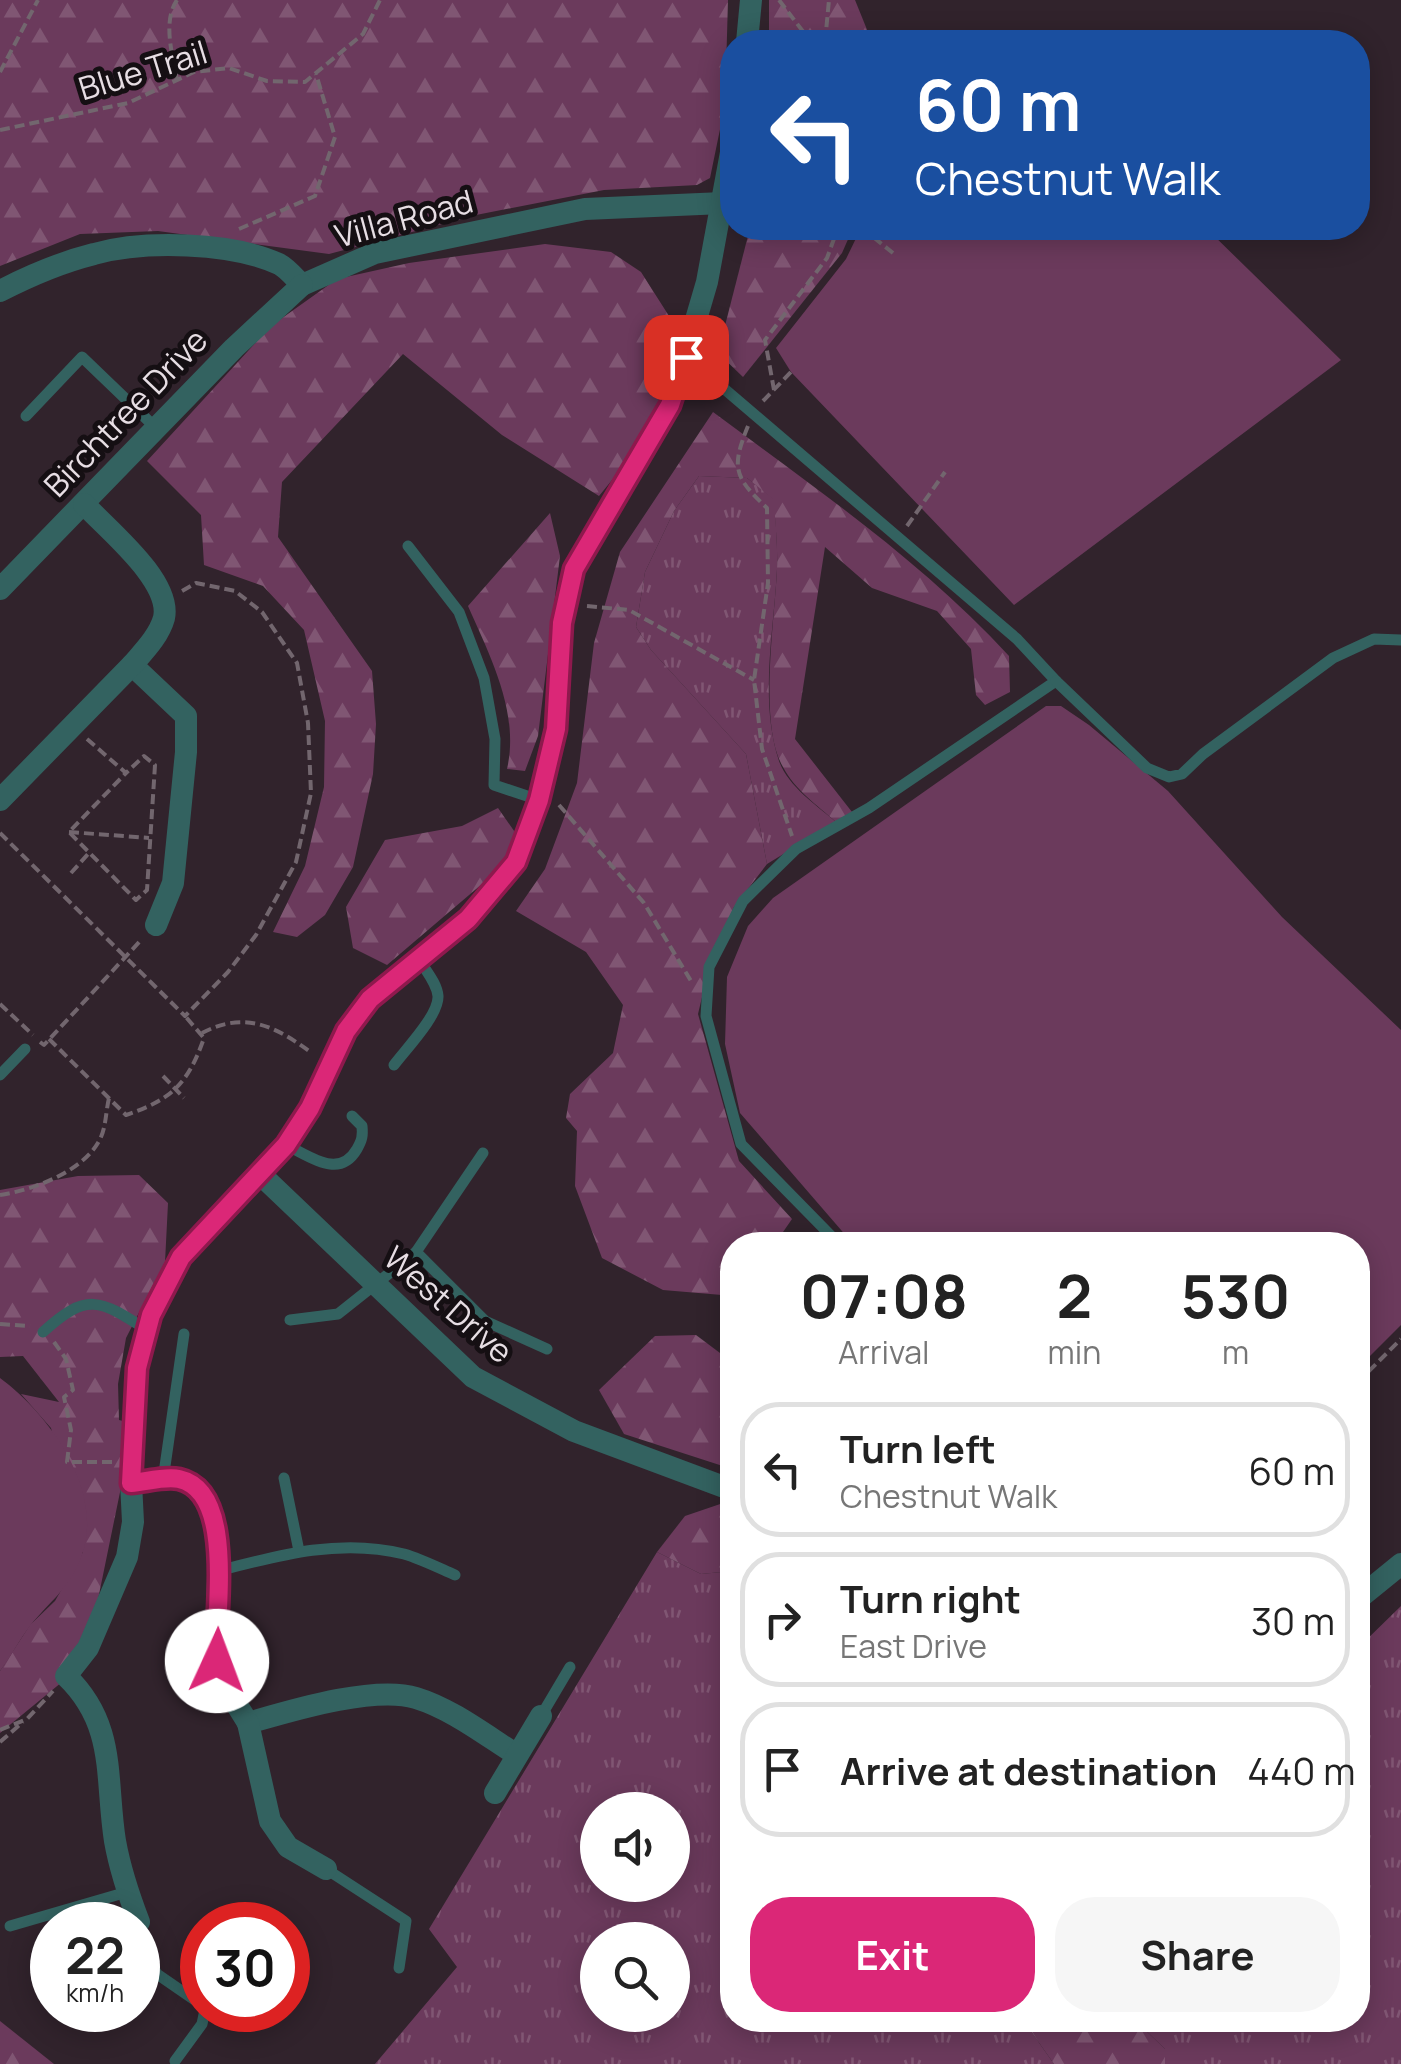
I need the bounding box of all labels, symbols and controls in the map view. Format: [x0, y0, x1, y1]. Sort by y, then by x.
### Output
street label: Blue Trail [73, 30, 212, 110]
text: 60 m [915, 56, 1082, 152]
icon: left [750, 70, 880, 200]
text: Chestnut Walk [915, 147, 1220, 209]
street label: Villa Road [330, 179, 478, 258]
pin [644, 315, 729, 400]
street label: Birchtree Drive [34, 319, 217, 506]
icon: arrive [659, 330, 714, 385]
street label: West Drive [375, 1236, 523, 1373]
text: 07:08 [800, 1254, 968, 1336]
text: 2 [1057, 1254, 1092, 1336]
text: 530 [1181, 1254, 1290, 1336]
text: Arrival [838, 1330, 929, 1374]
text: min [1048, 1330, 1101, 1374]
text: m [1222, 1330, 1249, 1374]
text: Turn left [840, 1422, 996, 1474]
icon: left [755, 1442, 810, 1497]
text: 60 m [1248, 1444, 1335, 1496]
text: Chestnut Walk [840, 1474, 1057, 1518]
text: Turn right [840, 1572, 1021, 1624]
icon: right [755, 1592, 810, 1647]
text: 30 m [1251, 1594, 1335, 1646]
position arrow [165, 1609, 269, 1713]
text: East Drive [840, 1624, 987, 1668]
icon: arrive [755, 1742, 810, 1797]
text: Arrive at destination [840, 1744, 1217, 1796]
text: 440 m [1247, 1744, 1355, 1796]
map controls [580, 1792, 690, 2032]
button: sound [580, 1792, 690, 1902]
button: Exit [750, 1897, 1035, 2012]
button: Share [1055, 1897, 1340, 2012]
speed limit sign: 30 [180, 1902, 310, 2032]
text: 22 [65, 1921, 125, 1989]
button: search [580, 1922, 690, 2032]
text: km/h [66, 1975, 124, 2010]

